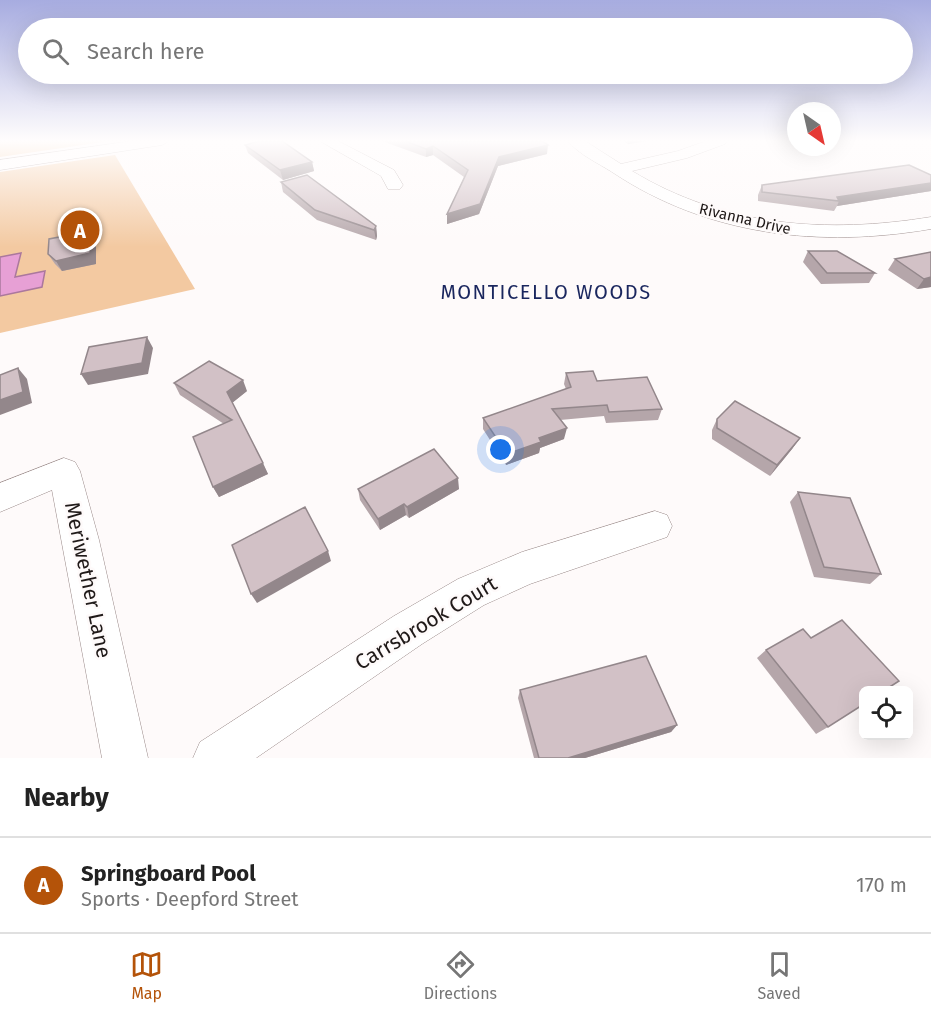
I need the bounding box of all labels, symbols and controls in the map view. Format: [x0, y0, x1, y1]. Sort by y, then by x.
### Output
search box [18, 18, 913, 84]
icon: search [39, 35, 72, 68]
text: Search here [87, 38, 205, 65]
north arrow [787, 102, 841, 156]
street label: Rivanna Drive [697, 200, 793, 238]
pin: A [60, 208, 100, 252]
district label: MONTICELLO WOODS [440, 280, 652, 304]
your location [486, 435, 515, 464]
street label: Meriwether Lane [59, 500, 117, 660]
street label: Carrsbrook Court [350, 570, 502, 676]
map controls [859, 686, 913, 740]
button: locate [859, 686, 913, 740]
text: Nearby [24, 782, 109, 813]
text: Springboard Pool [81, 860, 256, 887]
text: A [38, 873, 49, 897]
text: 170 m [856, 873, 907, 897]
text: Sports · Deepford Street [81, 887, 299, 911]
tab: Map [130, 948, 163, 1003]
tab: Directions [424, 948, 497, 1003]
tab: Saved [757, 948, 801, 1003]

